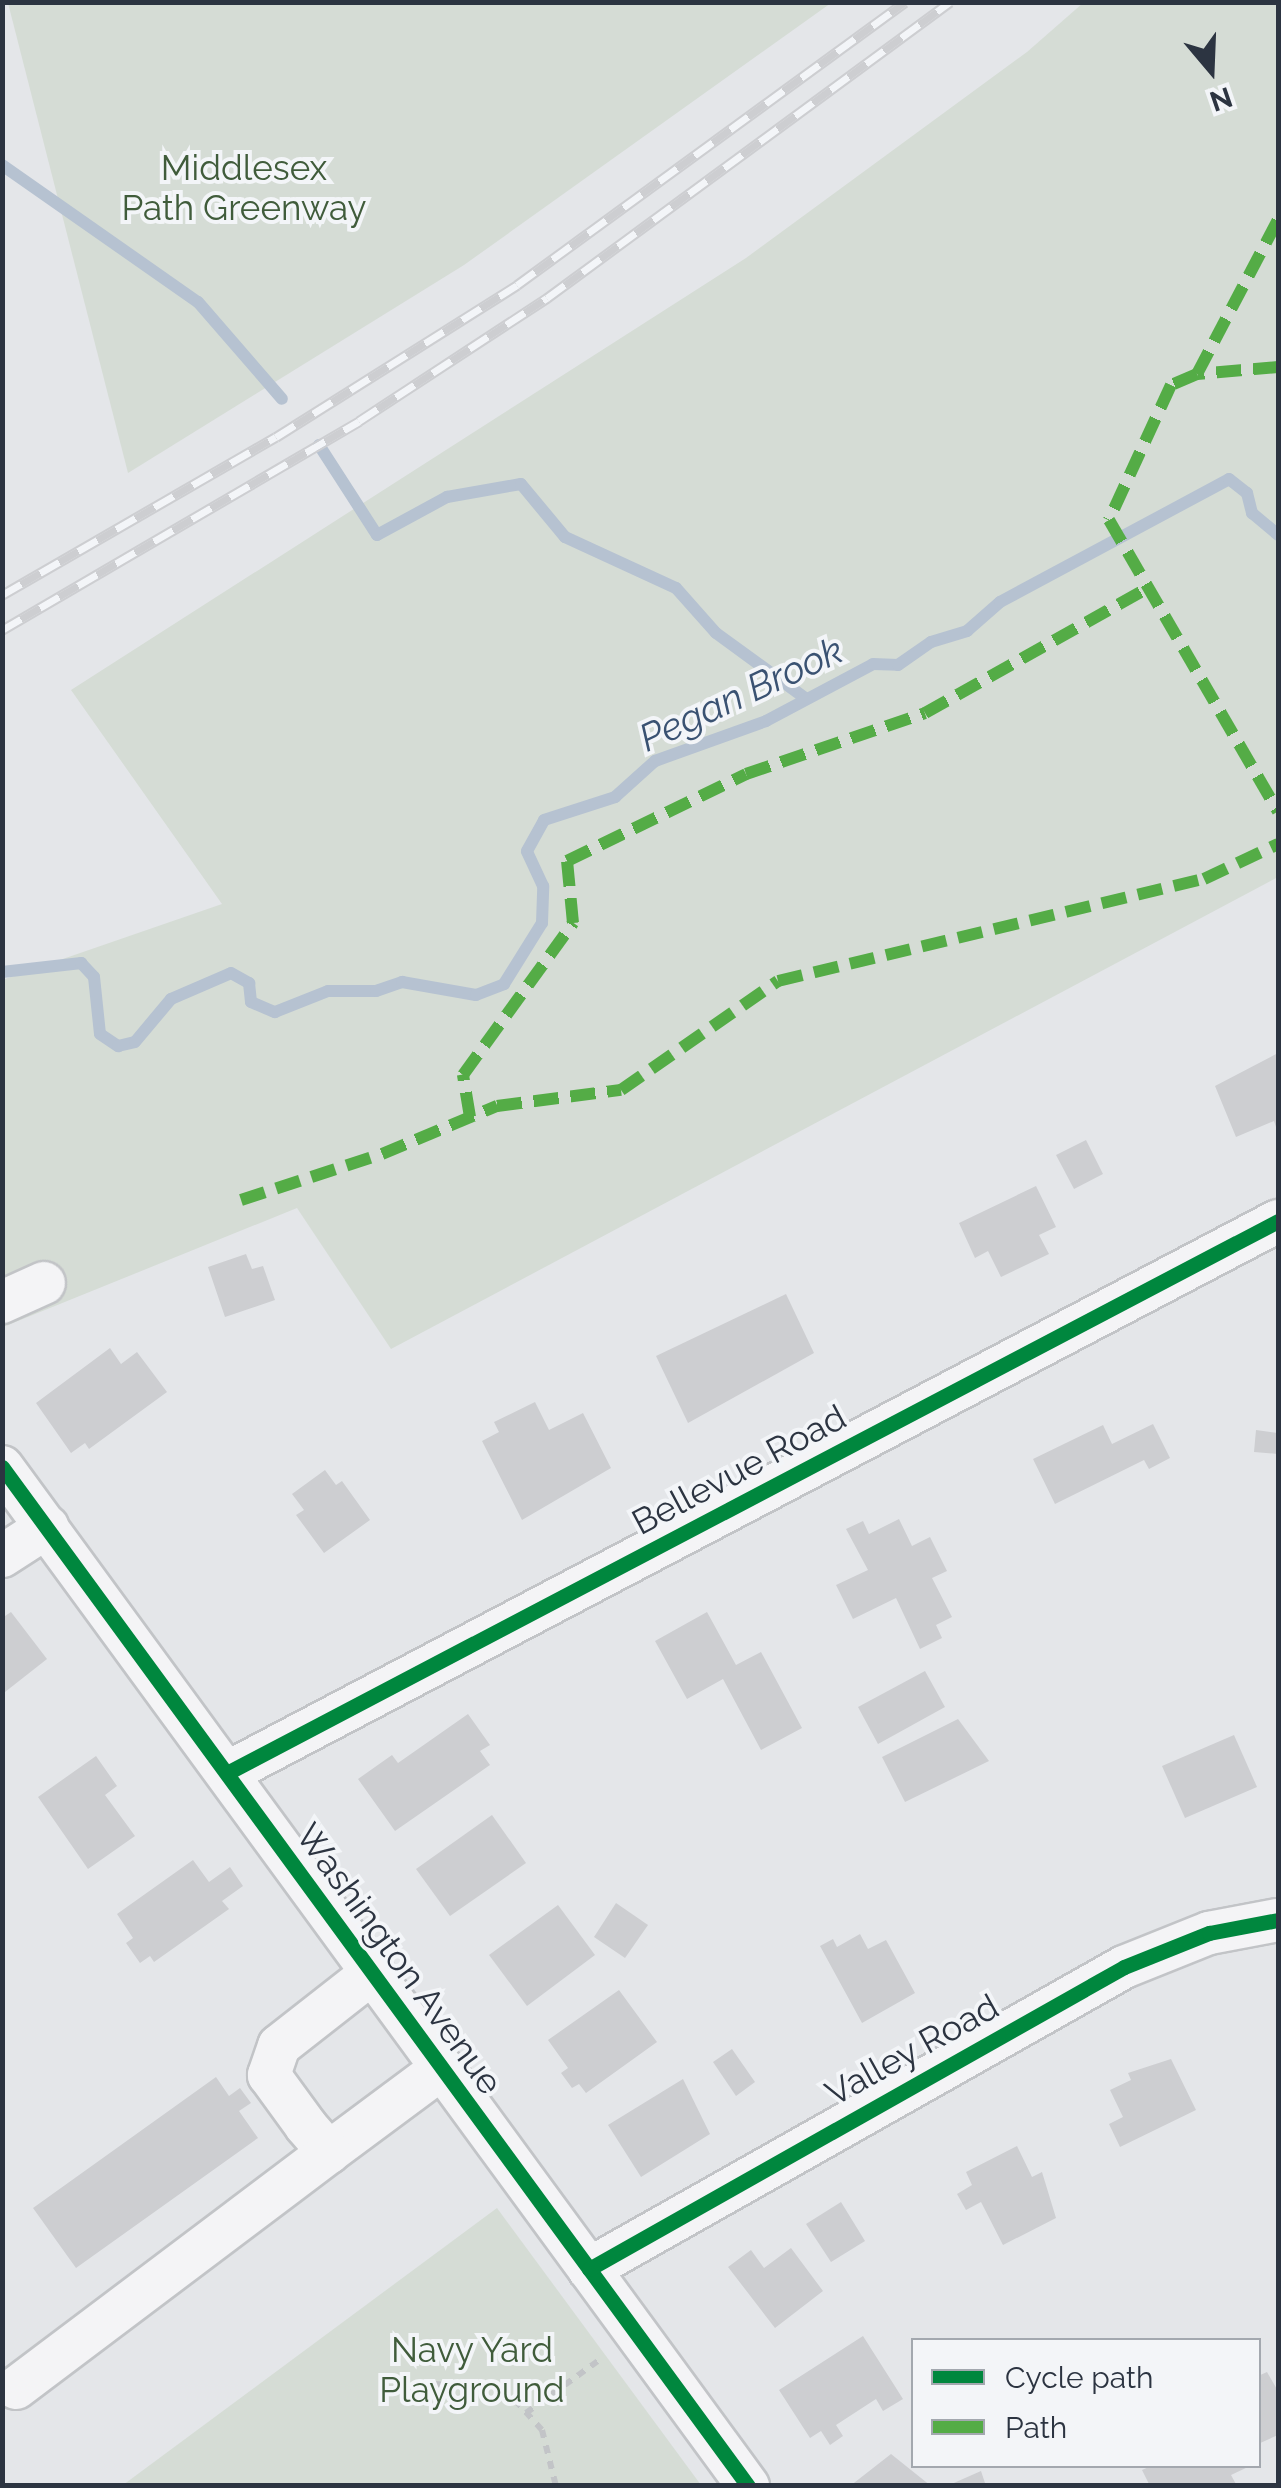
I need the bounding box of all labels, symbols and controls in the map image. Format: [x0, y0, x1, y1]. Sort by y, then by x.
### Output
north arrow [1161, 20, 1261, 120]
text: N [1205, 80, 1236, 118]
park label: Middlesex Path Greenway [122, 147, 366, 229]
water label: Pegan Brook [632, 627, 850, 761]
street label: Bellevue Road [625, 1396, 853, 1544]
street label: Washington Avenue [286, 1815, 512, 2103]
street label: Valley Road [818, 1985, 1006, 2115]
park label: Navy Yard Playground [379, 2329, 565, 2411]
legend [911, 2338, 1261, 2468]
text: Cycle path [1005, 2360, 1153, 2395]
text: Path [1005, 2410, 1067, 2445]

